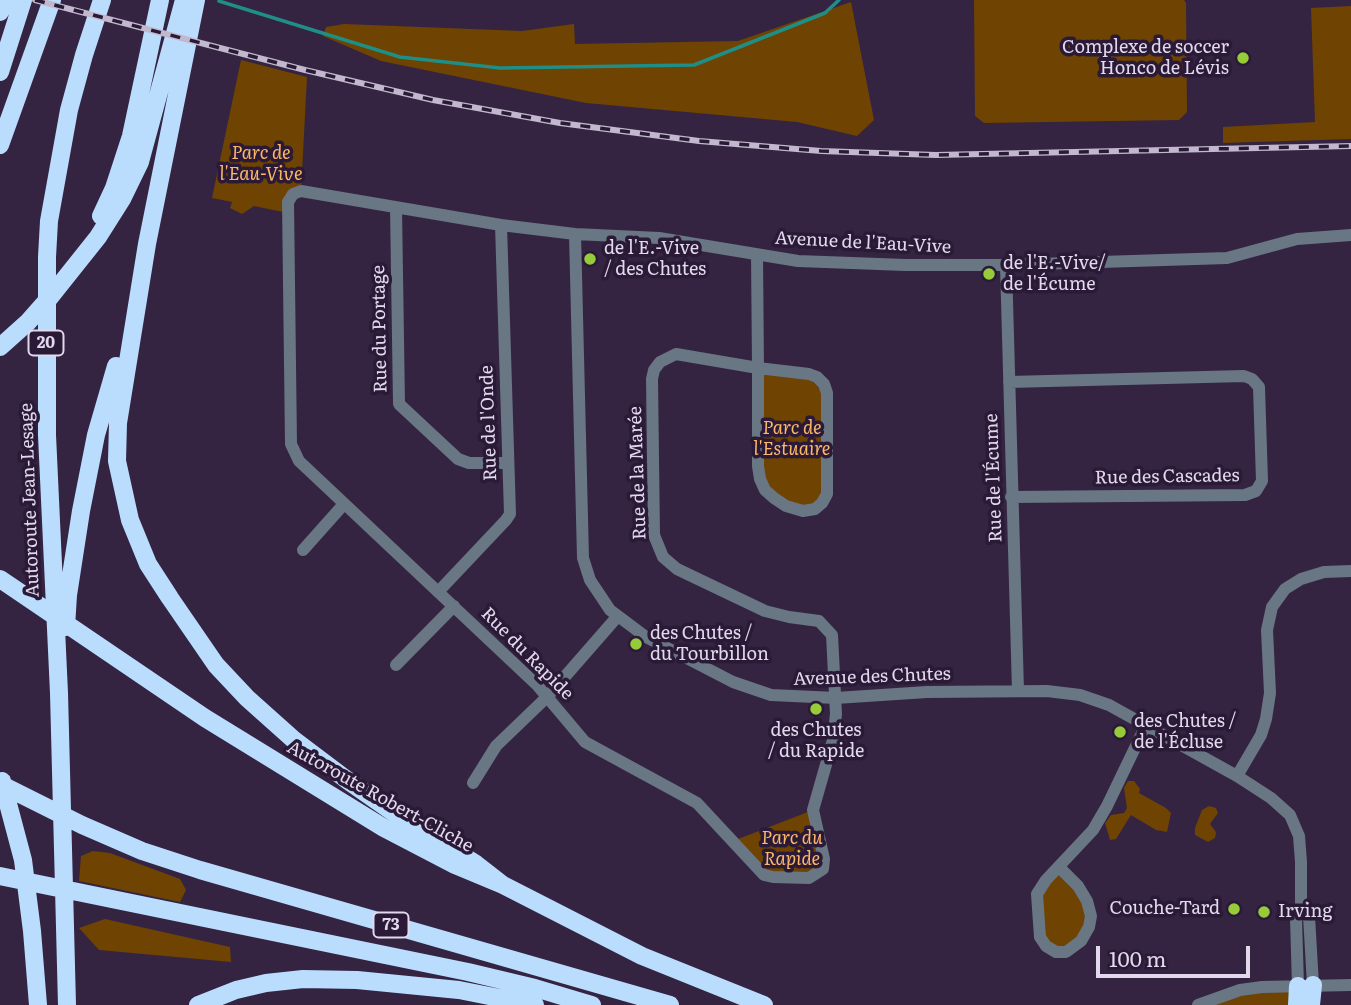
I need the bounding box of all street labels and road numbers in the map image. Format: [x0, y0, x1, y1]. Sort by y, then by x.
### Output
street label: Avenue de l'Eau-Vive [774, 228, 952, 258]
street label: Rue du Portage [368, 265, 392, 393]
road number: 20 [28, 330, 64, 356]
street label: Rue de l'Onde [476, 365, 502, 481]
street label: Autoroute Jean-Lesage [16, 402, 44, 598]
street label: Rue de la Marée [625, 406, 651, 540]
street label: Rue de l'Écume [981, 413, 1007, 543]
street label: Rue des Cascades [1094, 465, 1240, 489]
street label: Rue du Rapide [476, 603, 578, 705]
street label: Avenue des Chutes [793, 663, 951, 691]
street label: Autoroute Robert-Cliche [283, 737, 477, 857]
road number: 73 [374, 912, 408, 937]

